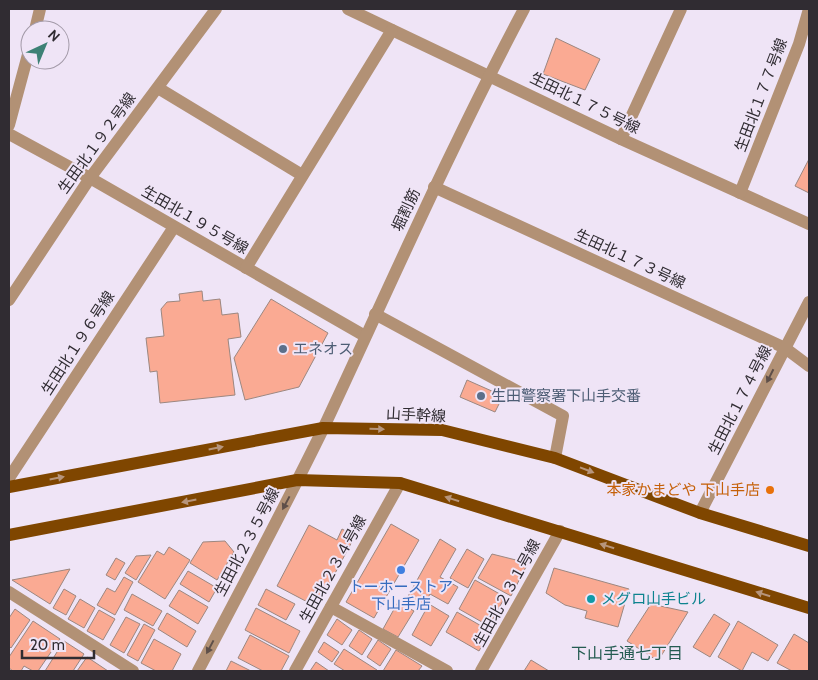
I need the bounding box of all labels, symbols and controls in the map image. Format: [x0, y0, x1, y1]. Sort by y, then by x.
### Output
north arrow [20, 20, 70, 70]
text: N [44, 26, 64, 46]
street label: 生田北１７７号線 [731, 36, 791, 154]
street label: 生田北１７５号線 [527, 69, 643, 137]
street label: 生田北１９２号線 [54, 89, 140, 197]
street label: 生田北１９５号線 [139, 182, 251, 258]
street label: 堀割筋 [388, 186, 424, 234]
street label: 生田北１７３号線 [572, 225, 688, 293]
street label: 生田北１９６号線 [38, 288, 118, 398]
place label: エネオス [293, 340, 353, 358]
street label: 生田北１７４号線 [705, 342, 775, 458]
marker: エネオス [277, 343, 289, 355]
one-way arrow [766, 369, 774, 384]
place label: 生田警察署下山手交番 [491, 387, 641, 405]
marker: 生田警察署下山手交番 [475, 390, 487, 402]
street label: 山手幹線 [386, 404, 446, 426]
one-way arrow [369, 425, 385, 433]
one-way arrow [209, 444, 224, 452]
one-way arrow [579, 467, 594, 474]
one-way arrow [49, 473, 65, 481]
place label: 本家かまどや 下山手店 [607, 481, 760, 499]
marker: 本家かまどや 下山手店 [764, 484, 776, 496]
street label: 生田北２３５号線 [211, 485, 283, 599]
one-way arrow [444, 494, 459, 502]
one-way arrow [281, 496, 290, 510]
one-way arrow [181, 497, 196, 505]
street label: 生田北２３４号線 [296, 512, 370, 626]
street label: 生田北２３１号線 [470, 536, 544, 650]
one-way arrow [600, 542, 615, 549]
marker: トーホーストア 下山手店 [395, 564, 407, 576]
place label: トーホーストア 下山手店 [349, 578, 453, 613]
one-way arrow [755, 589, 770, 597]
place label: メグロ山手ビル [601, 590, 706, 608]
marker: メグロ山手ビル [585, 593, 597, 605]
scale bar [22, 628, 95, 660]
text: 20 m [30, 636, 65, 654]
one-way arrow [206, 640, 214, 654]
district label: 下山手通七丁目 [571, 644, 683, 663]

